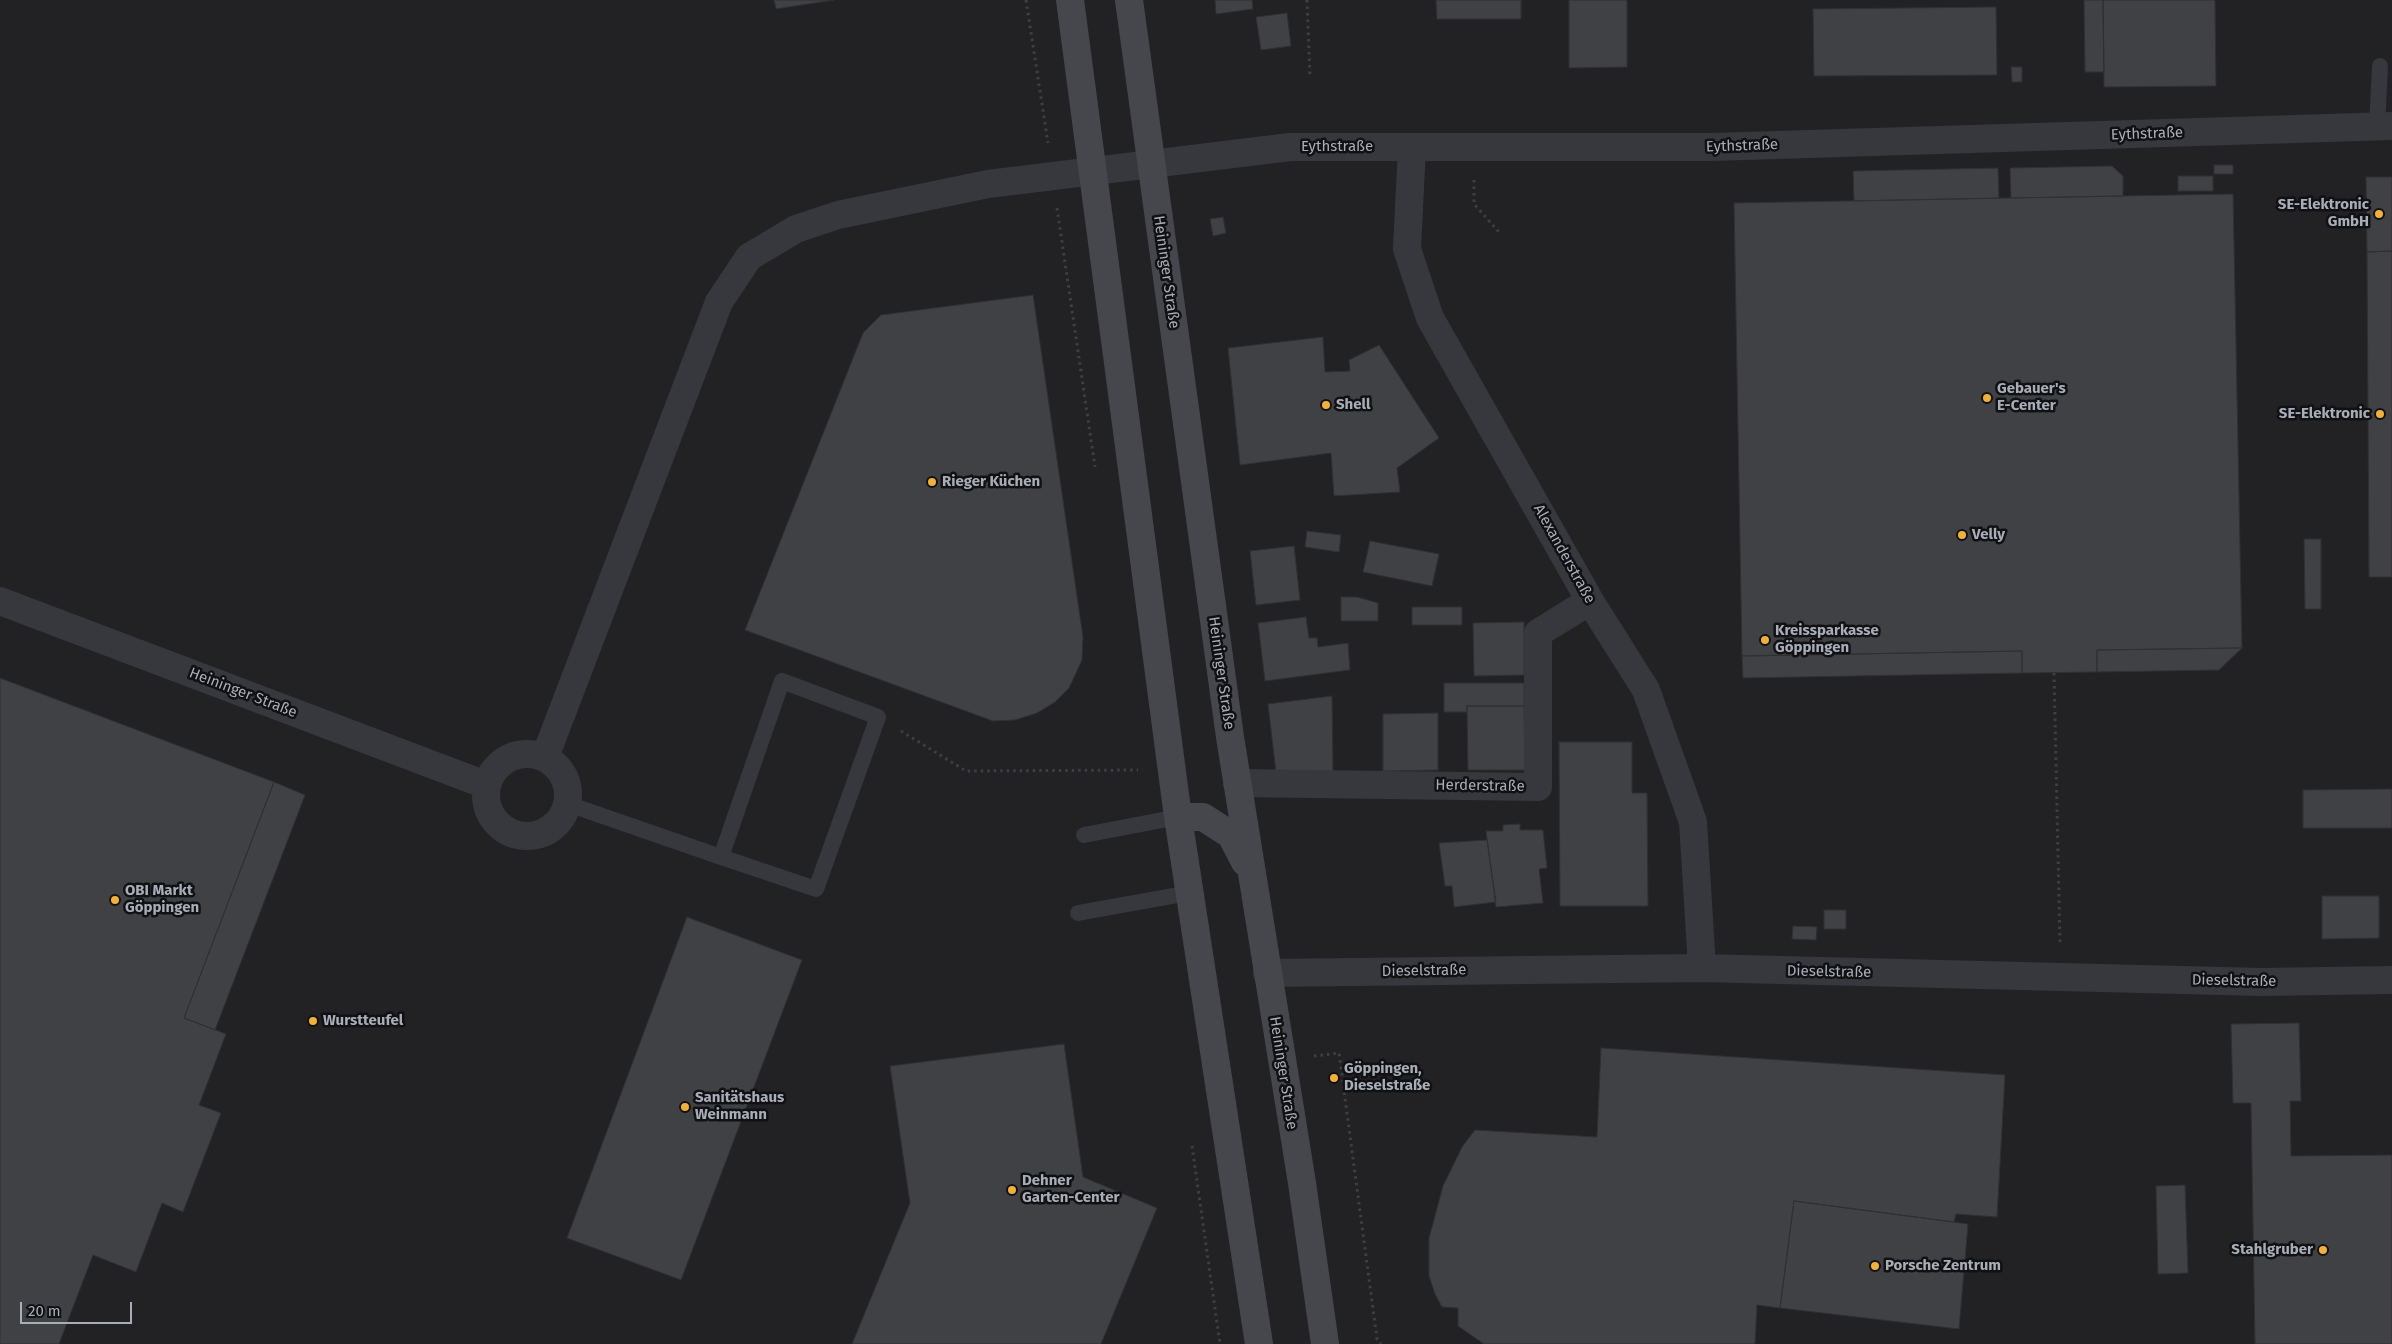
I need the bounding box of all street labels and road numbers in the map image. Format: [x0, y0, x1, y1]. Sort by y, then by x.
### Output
street label: Eythstraße [2111, 124, 2183, 144]
street label: Eythstraße [1706, 136, 1778, 156]
street label: Eythstraße [1301, 138, 1373, 156]
street label: Heininger Straße [1149, 214, 1183, 330]
street label: Alexanderstraße [1529, 501, 1599, 607]
street label: Heininger Straße [1204, 615, 1238, 731]
street label: Heininger Straße [187, 664, 299, 722]
street label: Herderstraße [1435, 776, 1525, 796]
street label: Dieselstraße [1382, 961, 1466, 981]
street label: Dieselstraße [1787, 962, 1871, 982]
street label: Dieselstraße [2192, 971, 2276, 991]
street label: Heininger Straße [1265, 1015, 1301, 1131]

